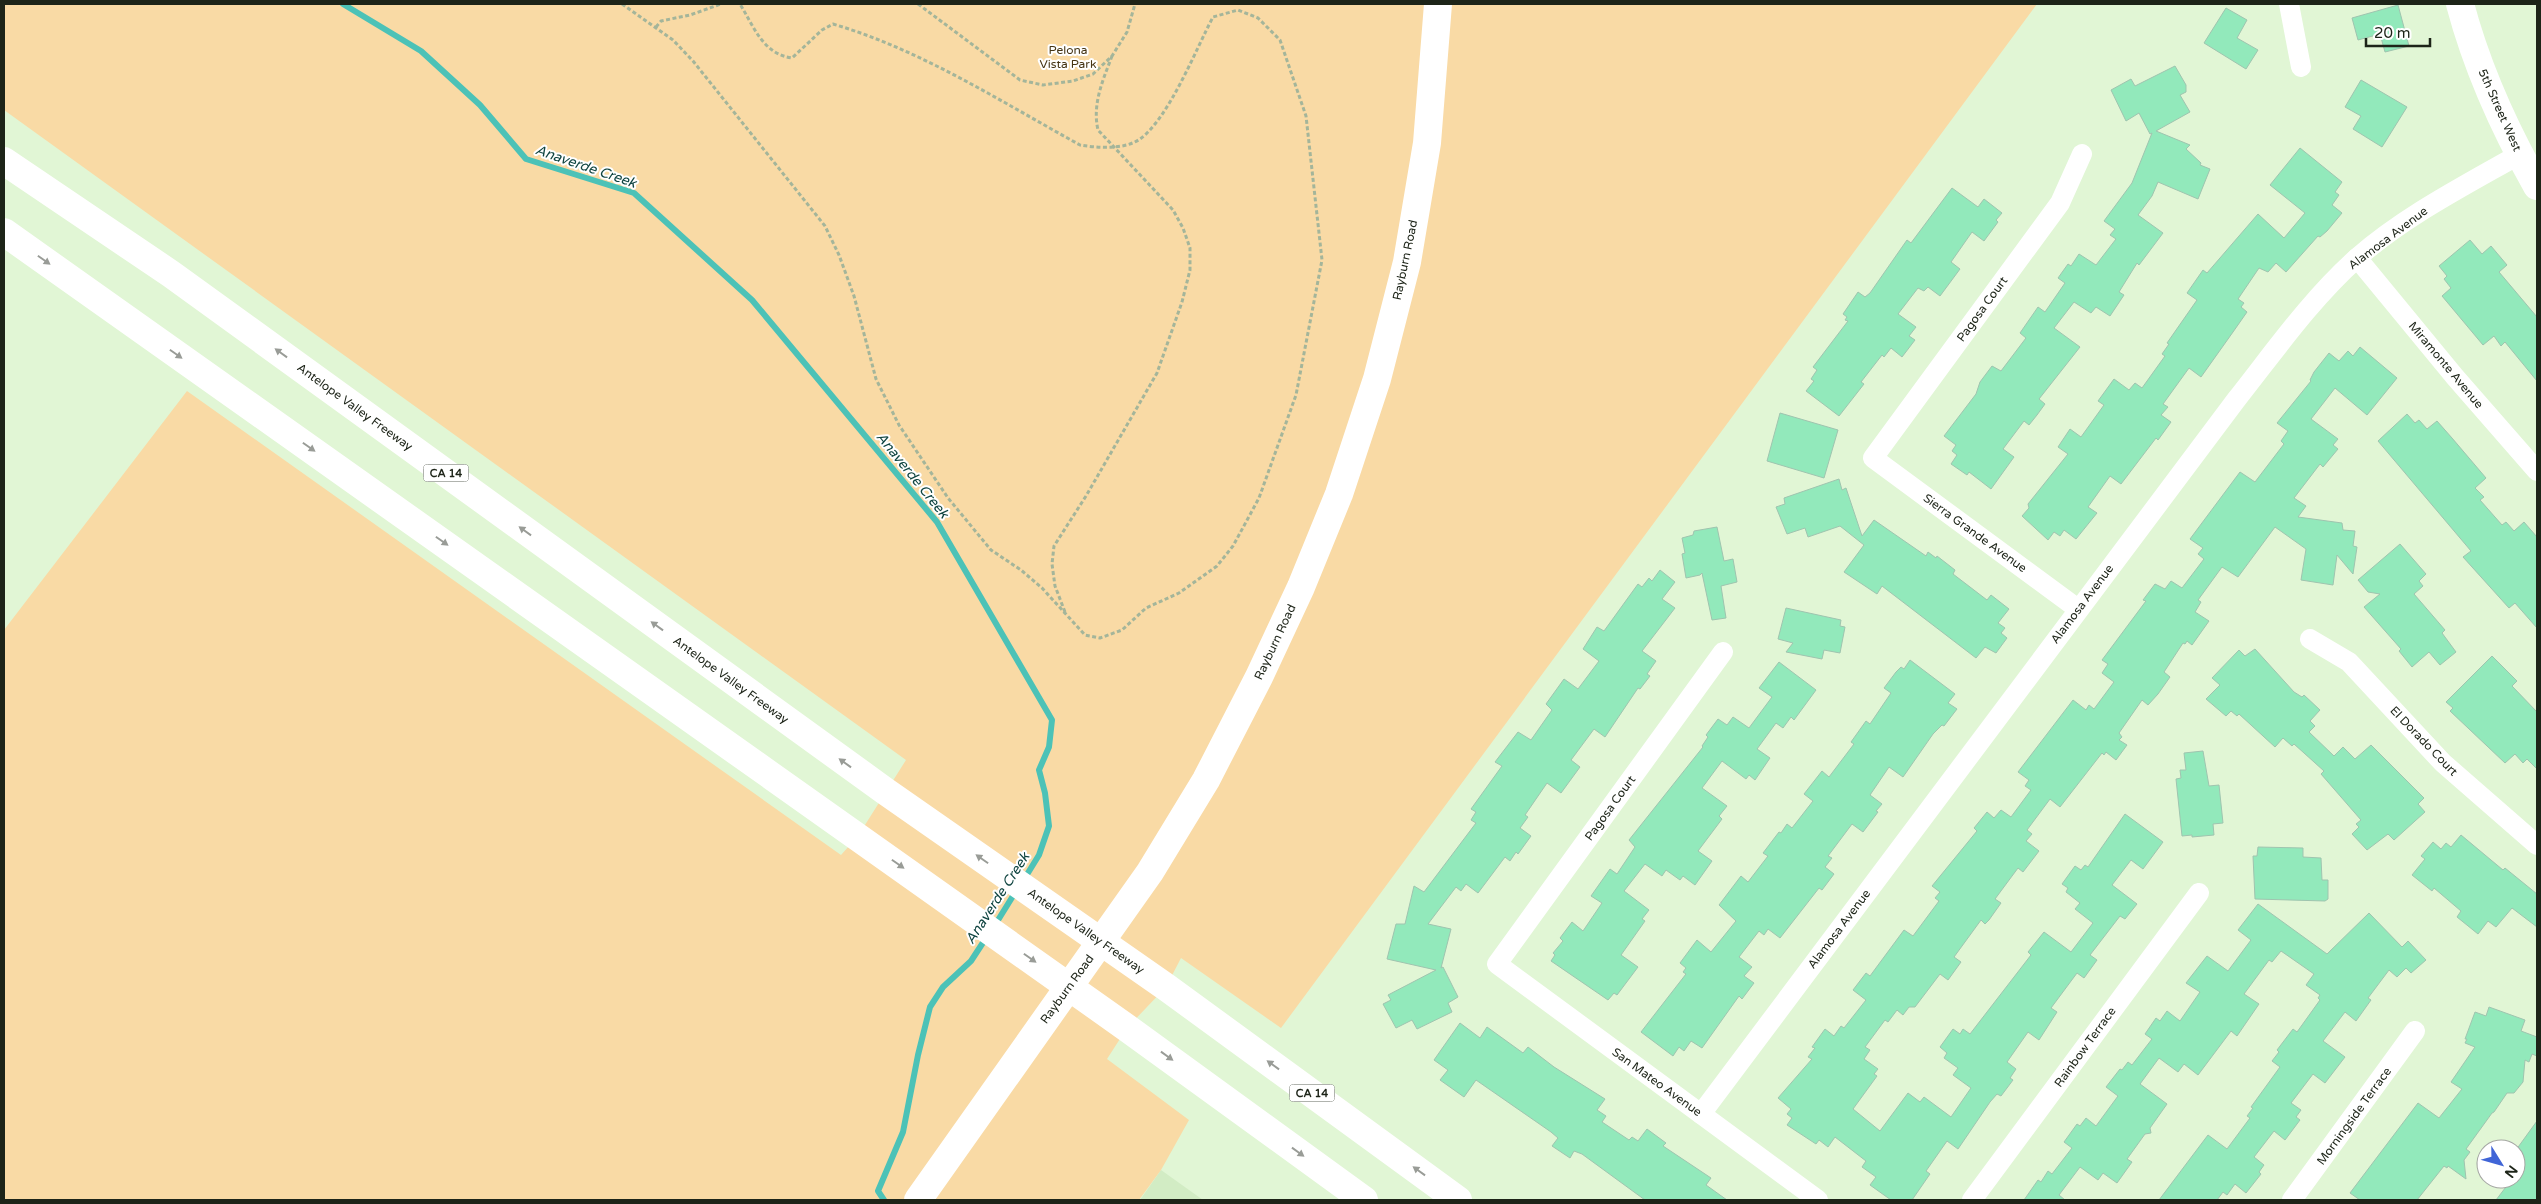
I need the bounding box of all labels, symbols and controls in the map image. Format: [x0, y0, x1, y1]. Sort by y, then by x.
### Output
scale bar [2366, 15, 2430, 47]
text: 20 m [2374, 24, 2411, 42]
park label: Pelona Vista Park [1040, 43, 1097, 71]
street label: 5th Street West [2476, 67, 2525, 154]
water label: Anaverde Creek [533, 141, 640, 192]
street label: Alamosa Avenue [2346, 204, 2431, 272]
street label: Rayburn Road [1390, 219, 1420, 301]
one-way arrow [37, 255, 50, 265]
street label: Pagosa Court [1954, 273, 2011, 344]
street label: Miramonte Avenue [2406, 319, 2486, 411]
one-way arrow [169, 349, 183, 359]
one-way arrow [274, 349, 287, 359]
street label: Antelope Valley Freeway [295, 360, 416, 454]
water label: Anaverde Creek [873, 429, 953, 523]
one-way arrow [302, 442, 315, 453]
road number: CA 14 [424, 464, 468, 482]
street label: Sierra Grande Avenue [1921, 491, 2030, 575]
one-way arrow [519, 526, 532, 536]
one-way arrow [435, 536, 448, 546]
street label: Alamosa Avenue [2048, 561, 2116, 646]
street label: Rayburn Road [1251, 602, 1299, 682]
one-way arrow [650, 621, 664, 631]
street label: Antelope Valley Freeway [671, 633, 792, 727]
street label: El Dorado Court [2387, 703, 2461, 779]
one-way arrow [838, 758, 852, 768]
street label: Pagosa Court [1582, 772, 1639, 843]
water label: Anaverde Creek [962, 848, 1034, 947]
one-way arrow [976, 854, 989, 864]
one-way arrow [891, 859, 904, 869]
street label: Antelope Valley Freeway [1025, 885, 1147, 977]
street label: Alamosa Avenue [1805, 886, 1873, 971]
street label: Rayburn Road [1037, 952, 1097, 1026]
one-way arrow [1023, 953, 1037, 963]
street label: Rainbow Terrace [2051, 1004, 2119, 1090]
street label: San Mateo Avenue [1609, 1045, 1705, 1119]
one-way arrow [1160, 1051, 1174, 1061]
one-way arrow [1266, 1060, 1280, 1070]
street label: Morningside Terrace [2314, 1064, 2394, 1167]
road number: CA 14 [1290, 1084, 1334, 1102]
north arrow [2476, 1139, 2526, 1189]
one-way arrow [1291, 1147, 1305, 1157]
text: N [2501, 1162, 2521, 1181]
one-way arrow [1412, 1167, 1425, 1177]

